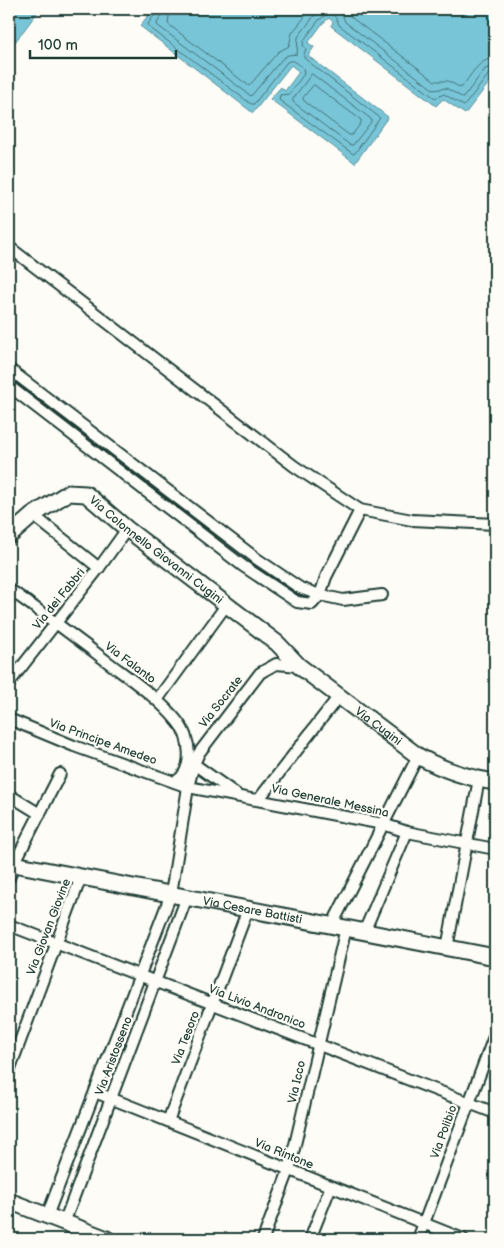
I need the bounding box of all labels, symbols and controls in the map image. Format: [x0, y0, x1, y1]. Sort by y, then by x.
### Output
scale bar [30, 28, 176, 60]
text: 100 m [38, 36, 78, 55]
street label: Via Colonnello Giovanni Cugini [86, 493, 226, 607]
street label: Via dei Fabbri [30, 565, 88, 633]
street label: Via Falanto [101, 639, 159, 687]
street label: Via Socrate [196, 673, 246, 731]
street label: Via Cugini [352, 704, 405, 749]
street label: Via Principe Amedeo [47, 716, 159, 769]
street label: Via Generale Messina [270, 781, 390, 821]
street label: Via Giovan Giovine [24, 877, 74, 977]
street label: Via Cesare Battisti [202, 893, 304, 927]
street label: Via Livio Andronico [206, 982, 308, 1032]
street label: Via Tesoro [169, 1009, 203, 1067]
street label: Via Aristosseno [92, 1014, 136, 1098]
street label: Via Icco [285, 1059, 309, 1105]
street label: Via Polibio [427, 1103, 461, 1161]
street label: Via Rintone [252, 1135, 316, 1173]

